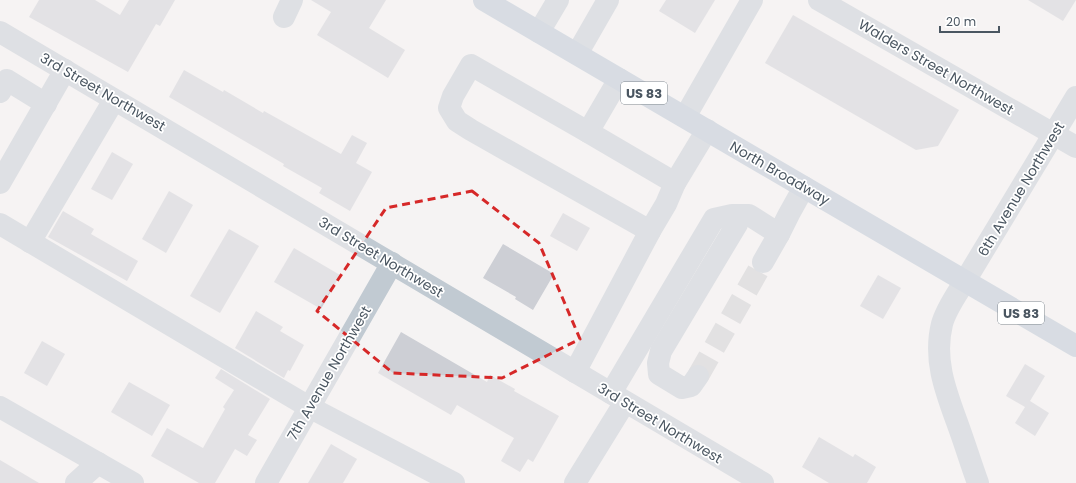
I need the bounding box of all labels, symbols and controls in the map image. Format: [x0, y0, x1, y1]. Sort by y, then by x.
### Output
scale bar [940, 8, 999, 34]
text: 20 m [946, 13, 976, 30]
street label: Walders Street Northwest [855, 14, 1017, 120]
street label: 3rd Street Northwest [36, 48, 170, 136]
road number: US 83 [621, 82, 667, 104]
street label: 6th Avenue Northwest [973, 118, 1069, 260]
street label: North Broadway [726, 136, 834, 210]
street label: 3rd Street Northwest [315, 212, 447, 302]
street label: 7th Avenue Northwest [282, 302, 376, 444]
road number: US 83 [998, 302, 1044, 324]
street label: 3rd Street Northwest [594, 378, 726, 468]

